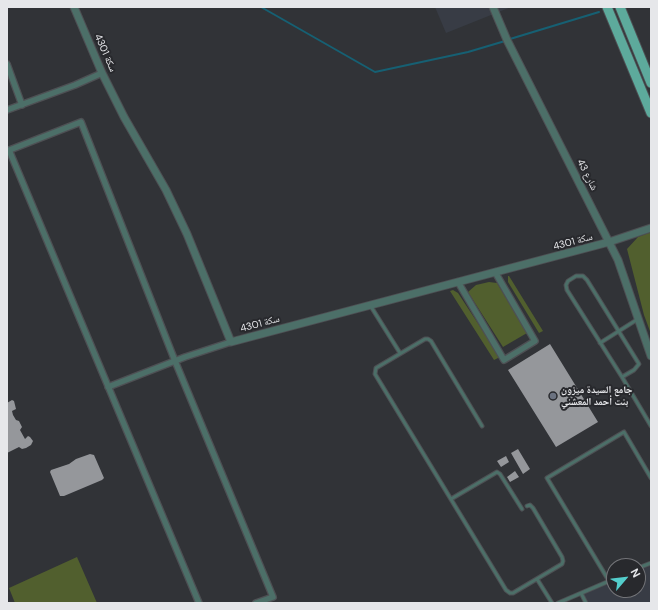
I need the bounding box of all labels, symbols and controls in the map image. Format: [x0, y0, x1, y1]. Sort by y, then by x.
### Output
street label: سكة 4301 [91, 32, 119, 74]
street label: شارع 43 [574, 157, 600, 193]
street label: سكة 4301 [552, 231, 594, 253]
street label: سكة 4301 [239, 313, 281, 335]
place label: جامع السيدة ميزون بنت أحمد المعشني [561, 384, 633, 408]
marker: جامع السيدة ميزون بنت أحمد المعشني [548, 391, 558, 401]
north arrow [606, 558, 646, 598]
text: N [628, 566, 644, 580]

